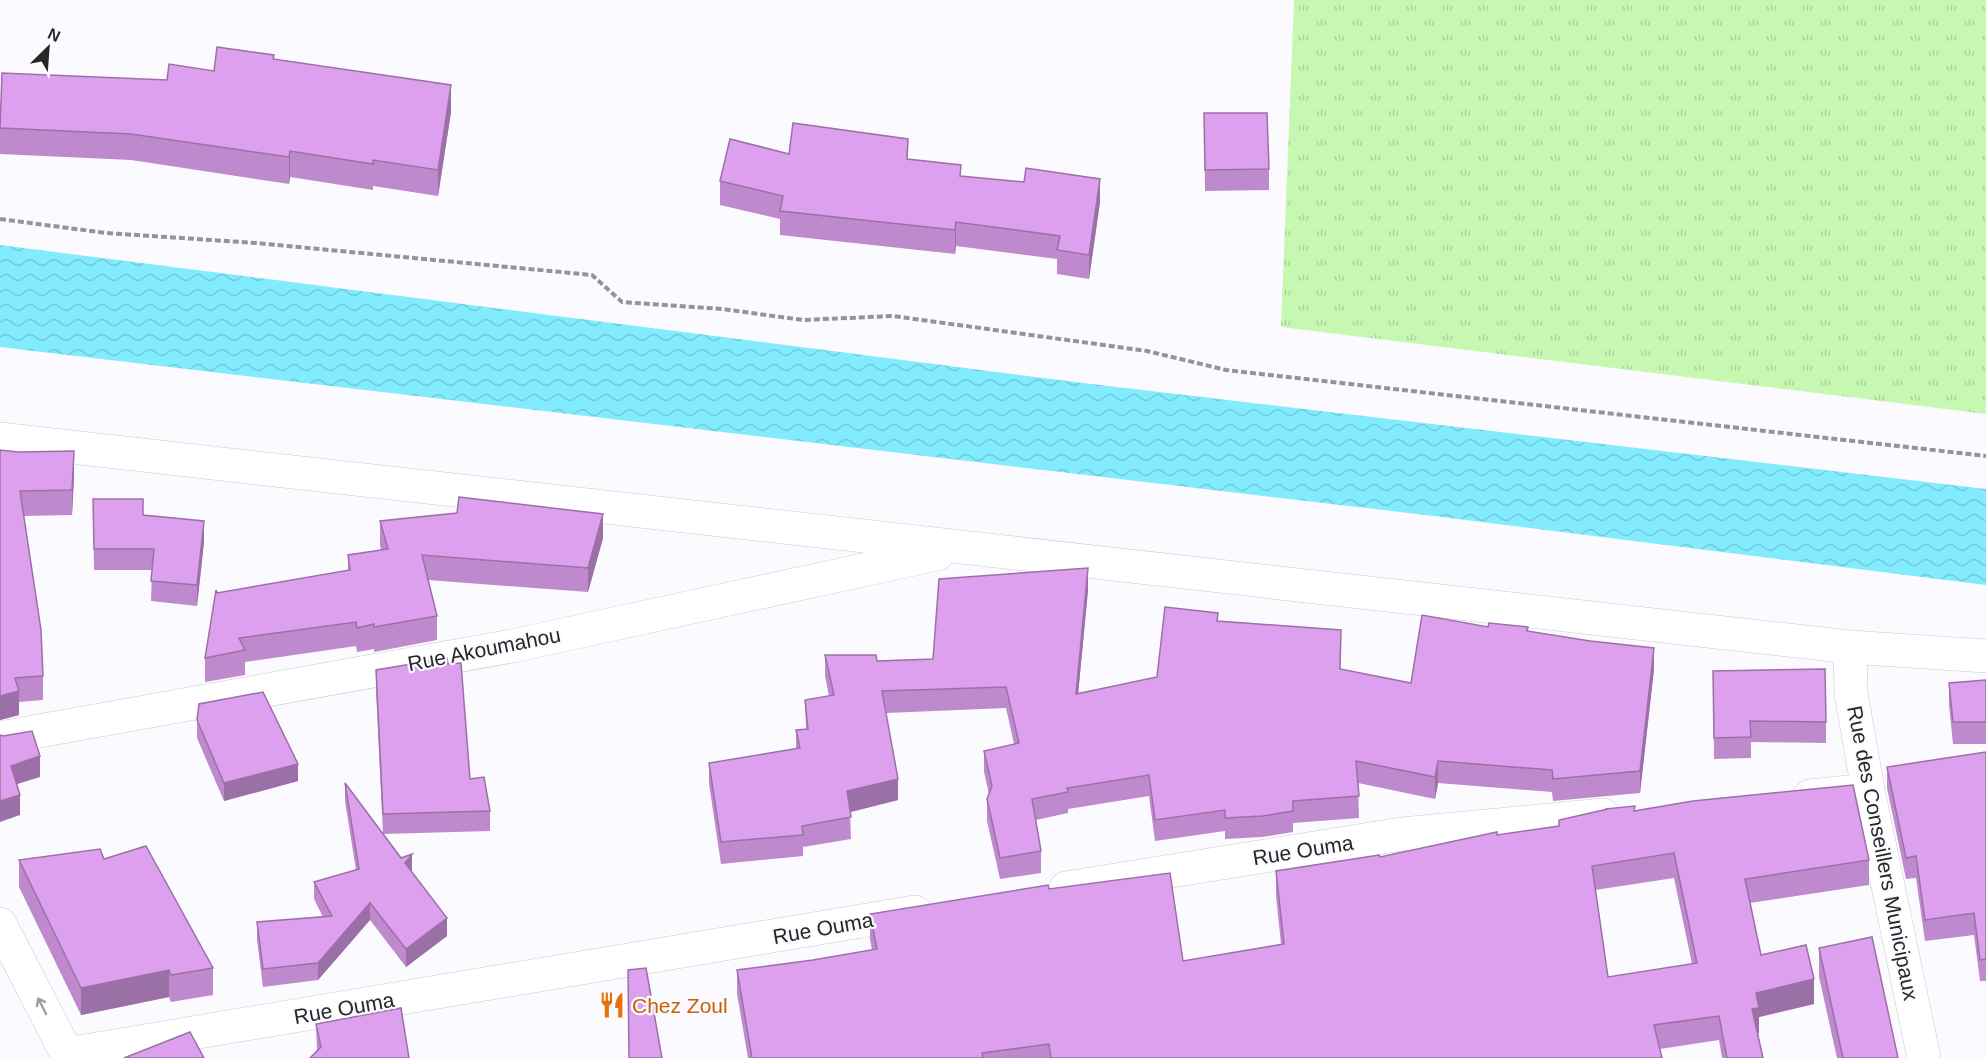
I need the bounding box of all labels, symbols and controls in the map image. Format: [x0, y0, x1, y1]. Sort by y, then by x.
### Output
north arrow [18, 18, 78, 78]
text: N [45, 25, 63, 45]
street label: Rue Akoumahou [406, 623, 562, 675]
street label: Rue des Conseillers Municipaux [1843, 704, 1923, 1003]
street label: Rue Ouma [1251, 831, 1355, 869]
street label: Rue Ouma [771, 908, 875, 948]
street label: Rue Ouma [292, 988, 396, 1028]
restaurant icon: Chez Zoul [597, 990, 627, 1020]
place label: Chez Zoul [632, 994, 728, 1017]
one-way arrow [36, 998, 48, 1015]

